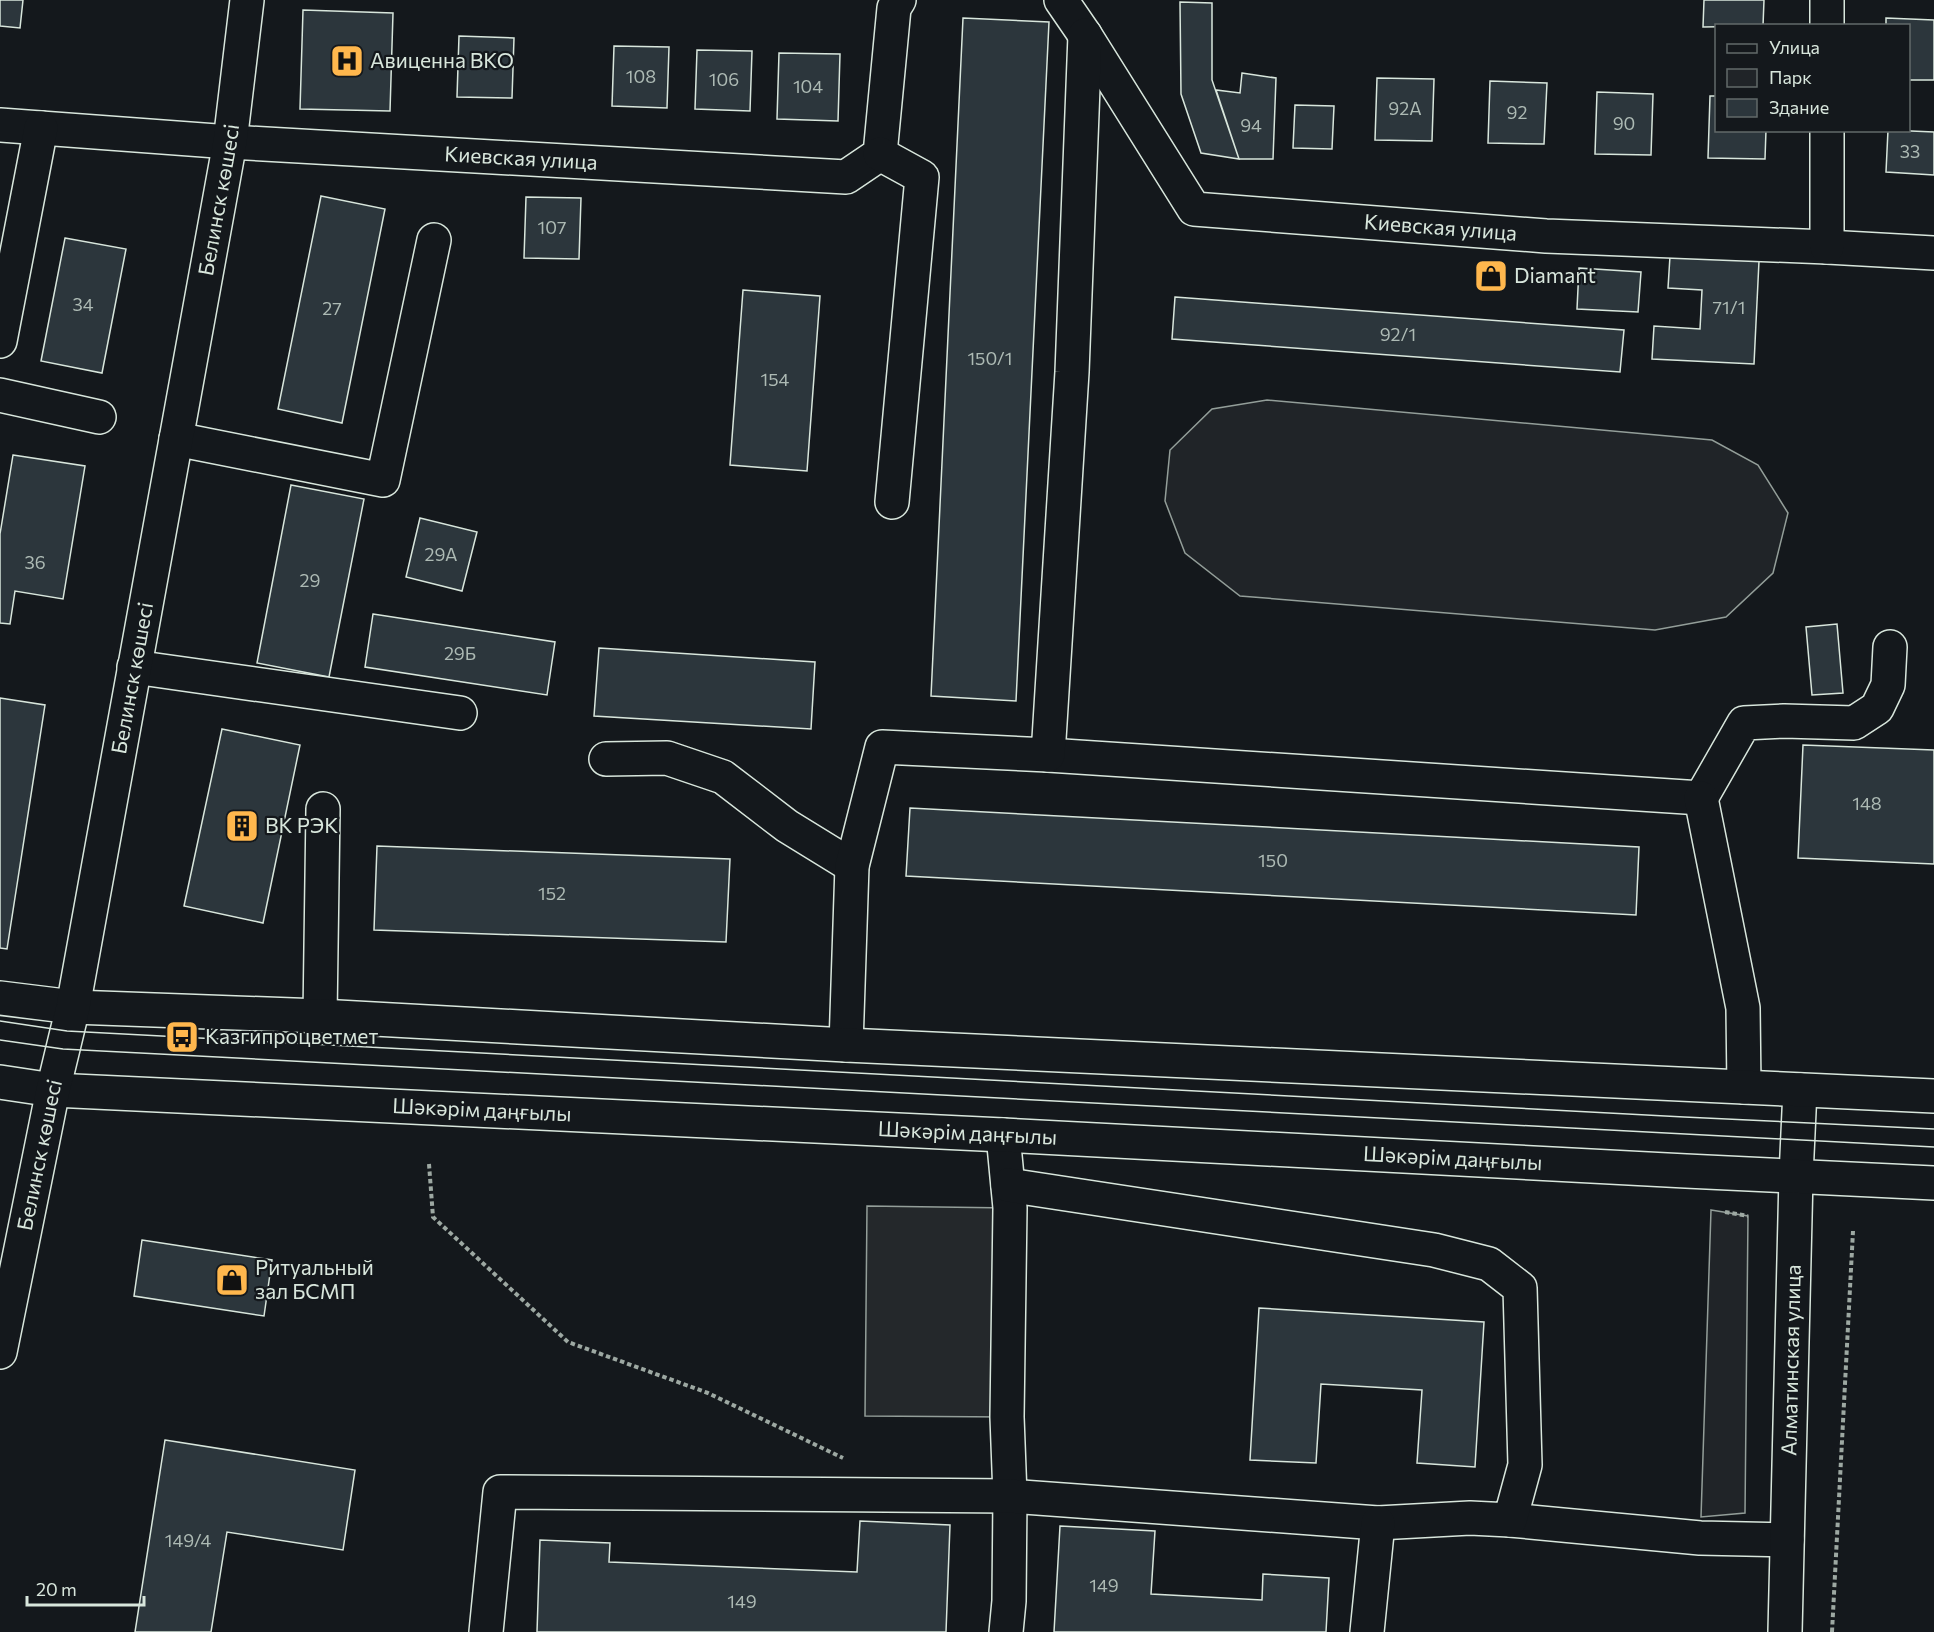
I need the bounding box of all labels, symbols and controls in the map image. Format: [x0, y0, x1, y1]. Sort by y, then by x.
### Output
legend [1715, 24, 1910, 132]
text: Улица [1769, 36, 1820, 58]
hospital icon: Авиценна ВКО [329, 43, 365, 79]
place label: Авиценна ВКО [370, 47, 514, 72]
house number: 108 [626, 65, 656, 87]
text: Парк [1769, 66, 1812, 88]
house number: 106 [709, 68, 739, 90]
house number: 104 [793, 75, 823, 97]
text: Здание [1769, 96, 1829, 118]
house number: 92А [1388, 97, 1422, 119]
house number: 92 [1507, 101, 1527, 123]
house number: 90 [1613, 112, 1635, 134]
house number: 94 [1240, 114, 1262, 136]
street label: Белинск көшесі [192, 122, 243, 277]
street label: Киевская улица [444, 140, 598, 174]
house number: 33 [1900, 140, 1920, 162]
street label: Киевская улица [1363, 208, 1518, 245]
house number: 107 [538, 216, 566, 238]
shop icon: Diamant [1473, 258, 1509, 294]
place label: Diamant [1514, 262, 1596, 287]
house number: 34 [72, 293, 94, 315]
house number: 71/1 [1713, 296, 1745, 318]
house number: 27 [322, 297, 342, 319]
house number: 92/1 [1380, 323, 1416, 345]
house number: 150/1 [967, 347, 1013, 369]
house number: 154 [761, 368, 790, 390]
house number: 29А [425, 543, 457, 565]
house number: 36 [24, 551, 46, 573]
house number: 29 [300, 569, 320, 591]
street label: Белинск көшесі [105, 600, 157, 756]
house number: 29Б [444, 642, 476, 664]
house number: 148 [1852, 792, 1882, 814]
building icon: ВК РЭК [224, 808, 260, 844]
place label: ВК РЭК [265, 812, 338, 837]
house number: 150 [1258, 849, 1288, 871]
house number: 152 [538, 882, 566, 904]
bus stop icon: Казгипроцветмет [164, 1019, 200, 1055]
place label: Казгипроцветмет [205, 1023, 378, 1048]
street label: Белинск көшесі [11, 1076, 66, 1233]
street label: Шәкәрім даңғылы [392, 1092, 572, 1126]
street label: Шәкәрім даңғылы [877, 1115, 1058, 1149]
street label: Шәкәрім даңғылы [1363, 1140, 1543, 1174]
place label: Ритуальный зал БСМП [255, 1254, 374, 1303]
shop icon: Ритуальный зал БСМП [214, 1262, 250, 1298]
street label: Алматинская улица [1775, 1264, 1805, 1456]
house number: 149/4 [165, 1529, 211, 1551]
scale bar [27, 1569, 144, 1607]
house number: 149 [1089, 1574, 1119, 1596]
text: 20 m [36, 1578, 77, 1600]
house number: 149 [727, 1590, 757, 1612]

